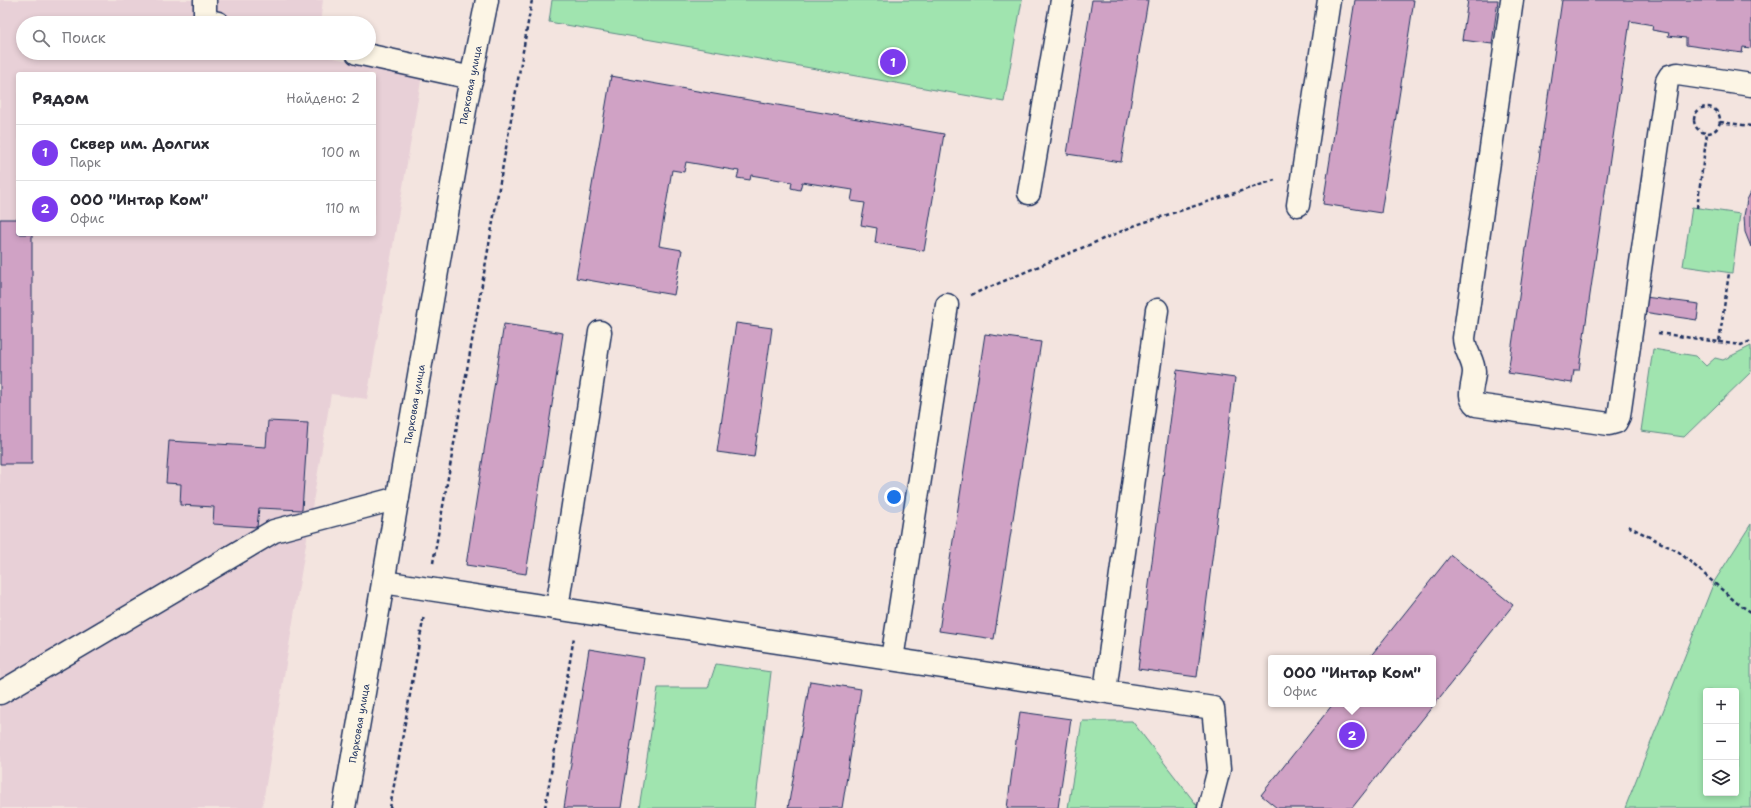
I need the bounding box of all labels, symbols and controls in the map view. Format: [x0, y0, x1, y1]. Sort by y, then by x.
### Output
search box [16, 16, 376, 60]
icon: search [30, 27, 52, 49]
text: Поиск [62, 28, 106, 48]
street label: Парковая улица [456, 44, 484, 125]
pin: 1 [880, 47, 906, 77]
text: Рядом [32, 87, 89, 109]
text: Найдено: 2 [286, 90, 360, 107]
text: Сквер им. Долгих [70, 134, 209, 154]
text: 1 [42, 144, 48, 161]
text: 100 m [321, 144, 360, 161]
text: Парк [70, 154, 101, 171]
text: ООО "Интар Ком" [70, 190, 208, 210]
text: 2 [40, 200, 50, 217]
text: 110 m [325, 200, 360, 217]
text: Офис [70, 210, 105, 227]
street label: Парковая улица [401, 363, 427, 445]
your location [884, 487, 904, 507]
popup [1268, 655, 1436, 707]
text: ООО "Интар Ком" [1283, 663, 1421, 683]
street label: Парковая улица [345, 682, 372, 764]
text: Офис [1283, 683, 1317, 700]
map controls [1703, 688, 1739, 796]
button: + [1703, 688, 1739, 724]
pin: 2 [1339, 720, 1365, 750]
button: − [1703, 724, 1739, 760]
button: layers [1703, 760, 1739, 796]

